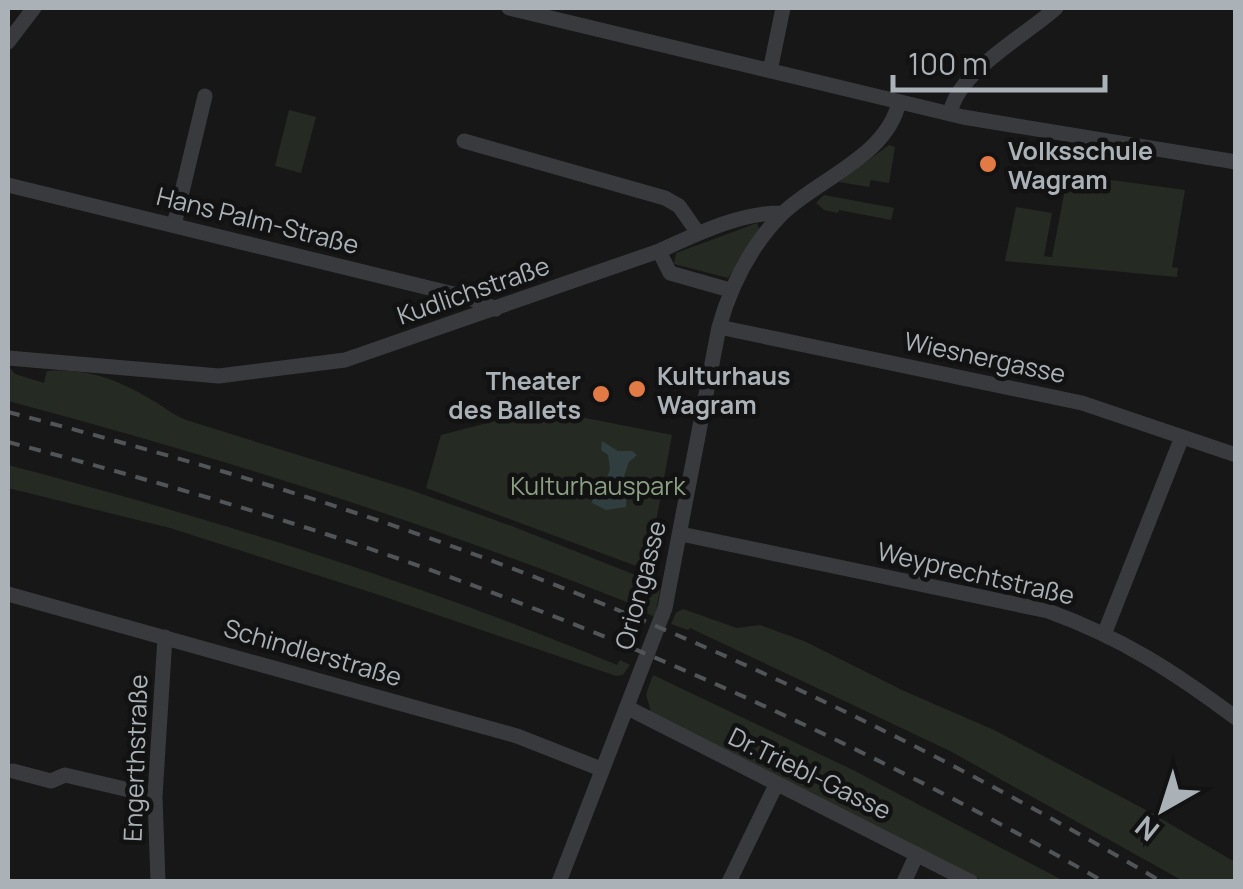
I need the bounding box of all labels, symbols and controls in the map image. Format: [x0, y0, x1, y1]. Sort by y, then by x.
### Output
scale bar [893, 30, 1106, 92]
text: 100 m [908, 43, 988, 84]
place label: Volksschule Wagram [1008, 133, 1153, 197]
marker: Volksschule Wagram [977, 153, 999, 175]
street label: Hans Palm-Straße [153, 178, 363, 262]
street label: Kudlichstraße [392, 248, 554, 332]
street label: Wiesnergasse [901, 323, 1069, 391]
place label: Kulturhaus Wagram [657, 358, 791, 422]
place label: Theater des Ballets [448, 363, 581, 427]
marker: Kulturhaus Wagram [626, 378, 648, 400]
marker: Theater des Ballets [590, 383, 612, 405]
park label: Kulturhauspark [510, 468, 686, 503]
street label: Oriongasse [606, 517, 674, 653]
street label: Weyprechtstraße [874, 533, 1078, 613]
street label: Schindlerstraße [220, 610, 406, 694]
street label: Engerthstraße [115, 674, 155, 842]
street label: Dr.Triebl-Gasse [723, 719, 897, 827]
north arrow [1113, 759, 1213, 859]
text: N [1127, 808, 1166, 850]

